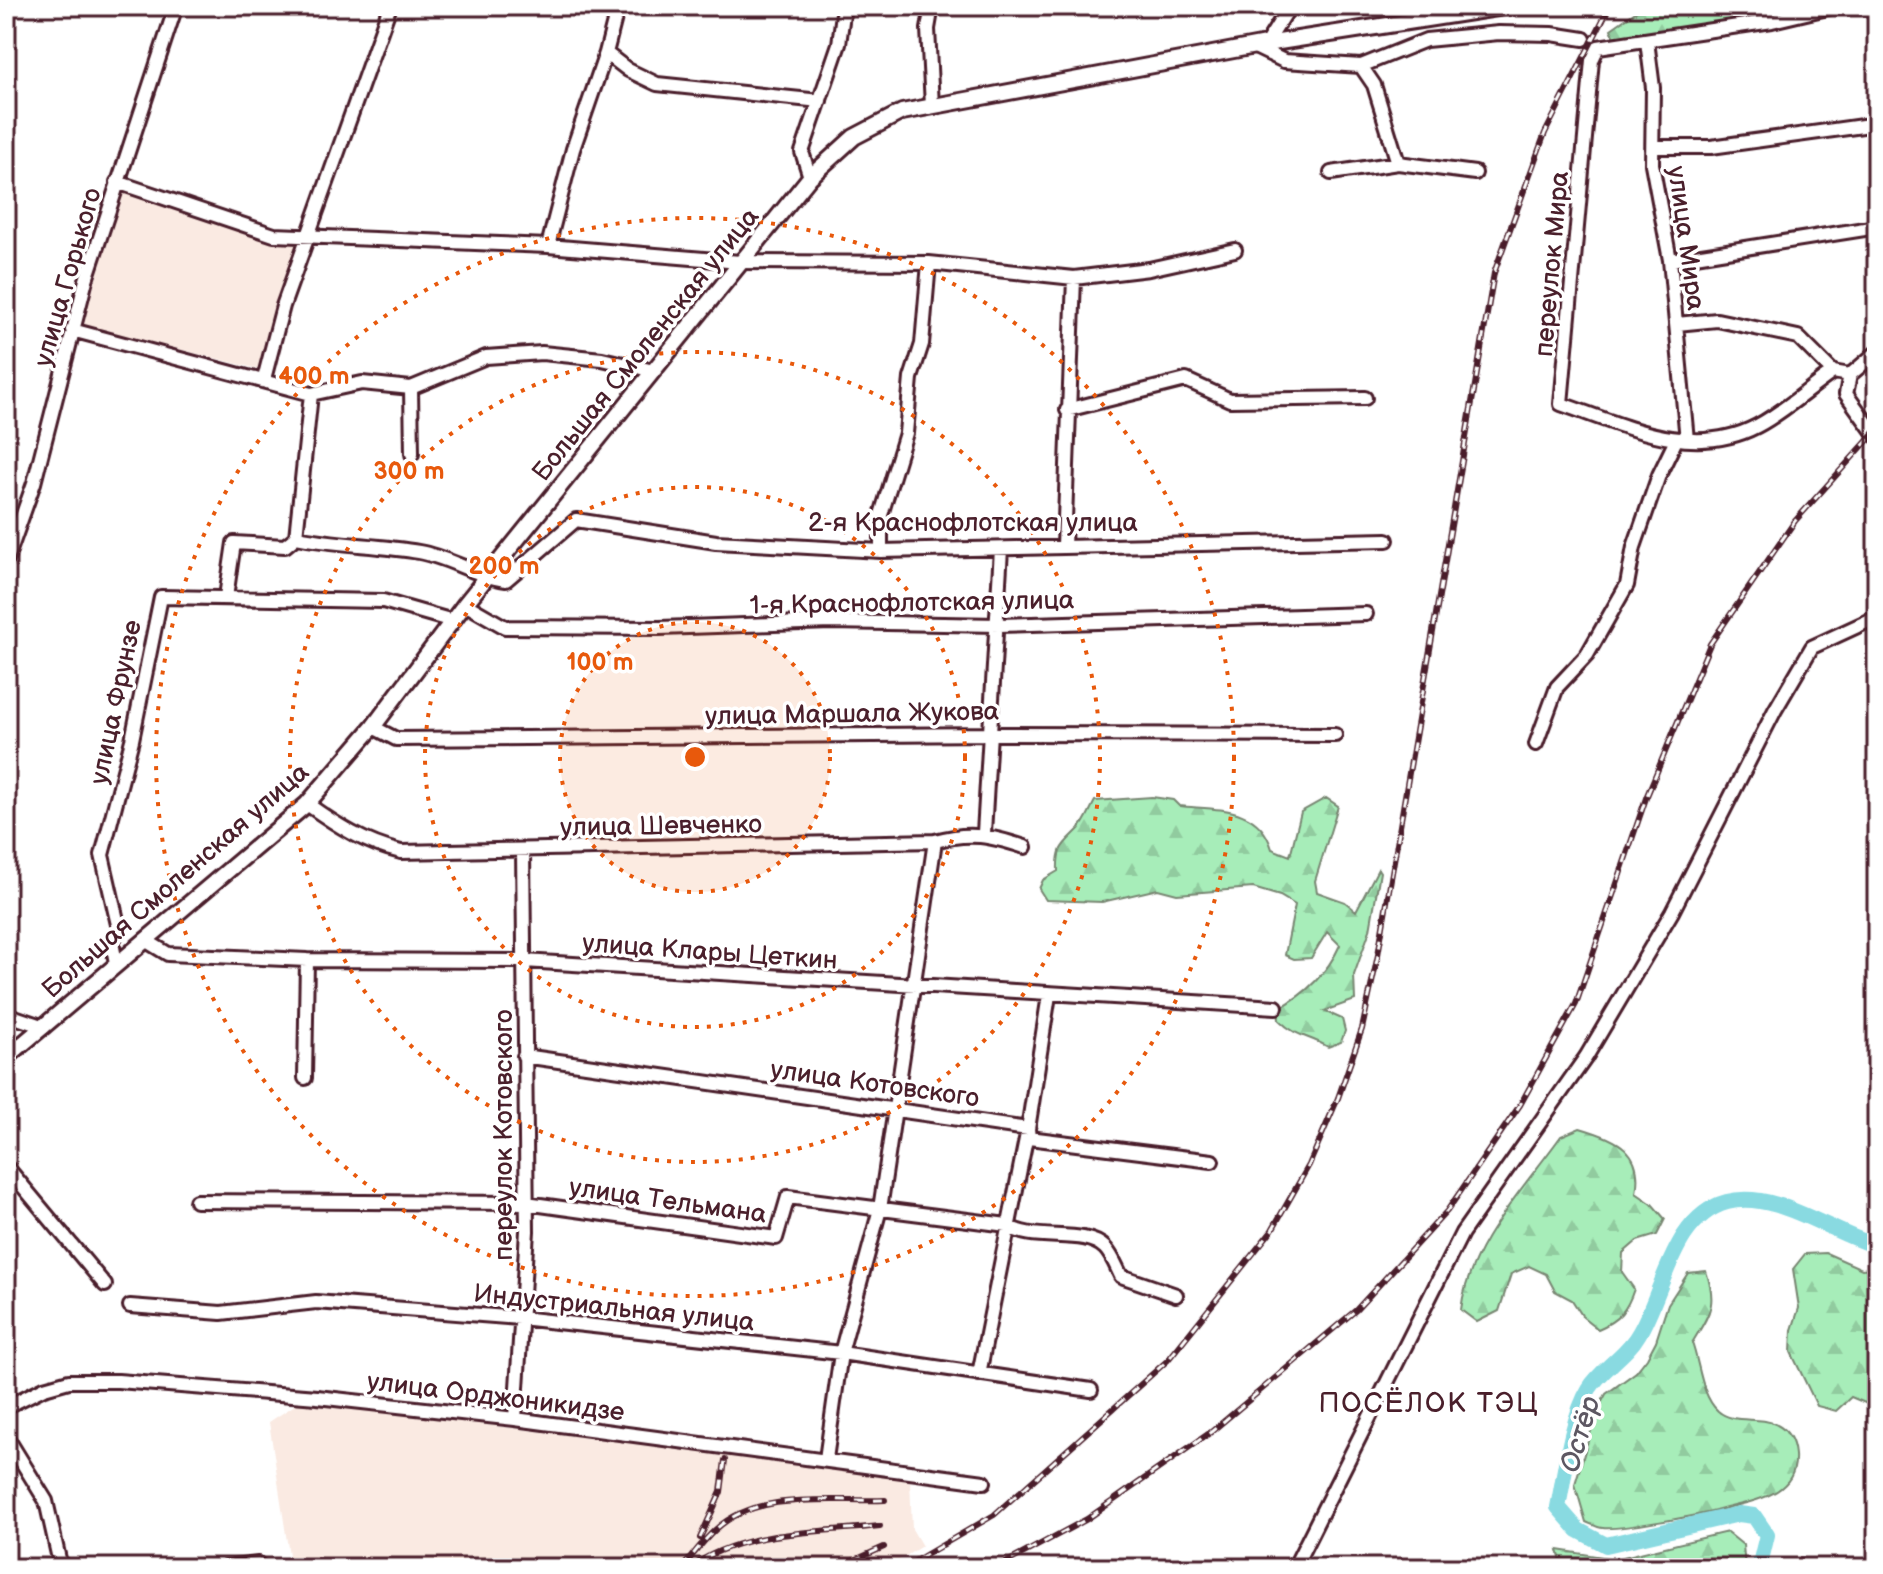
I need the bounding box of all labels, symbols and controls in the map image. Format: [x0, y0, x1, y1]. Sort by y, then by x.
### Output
street label: улица Мира [1660, 164, 1711, 312]
street label: переулок Мира [1529, 170, 1576, 358]
street label: улица Горького [28, 184, 109, 370]
street label: Большая Смоленская улица [526, 202, 766, 488]
text: 400 m [279, 362, 350, 391]
text: 300 m [374, 457, 444, 486]
street label: 2-я Краснофлотская улица [808, 508, 1138, 539]
text: 200 m [469, 552, 539, 581]
street label: 1-я Краснофлотская улица [749, 585, 1075, 622]
street label: улица Фрунзе [84, 617, 149, 787]
text: 100 m [567, 648, 633, 677]
street label: улица Маршала Жукова [705, 696, 999, 733]
centre of rings [681, 743, 709, 771]
street label: Большая Смоленская улица [36, 757, 315, 1005]
street label: улица Шевченко [560, 809, 762, 844]
street label: улица Клары Цеткин [581, 928, 839, 977]
street label: переулок Котовского [489, 1009, 520, 1261]
street label: улица Котовского [768, 1054, 981, 1114]
street label: улица Тельмана [567, 1172, 768, 1231]
street label: Индустриальная улица [472, 1278, 756, 1339]
street label: улица Орджоникидзе [365, 1366, 626, 1429]
district label: ПОСЁЛОК ТЭЦ [1318, 1387, 1540, 1420]
water label: Остёр [1553, 1392, 1608, 1477]

